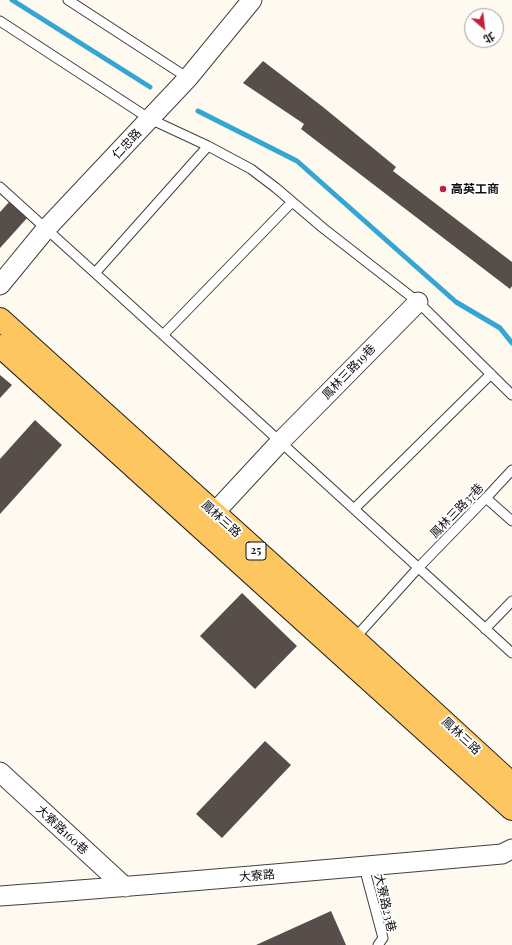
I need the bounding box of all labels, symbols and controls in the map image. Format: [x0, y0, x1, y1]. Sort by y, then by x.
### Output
north arrow [464, 8, 504, 48]
text: 北 [481, 29, 498, 47]
street label: 仁忠路 [109, 126, 145, 162]
place label: 高英工商 [451, 182, 499, 196]
marker: 高英工商 [438, 184, 448, 194]
street label: 鳳林三路19巷 [319, 342, 379, 402]
street label: 鳳林三路37巷 [427, 481, 487, 541]
street label: 鳳林三路 [198, 498, 244, 540]
road number: 25 [246, 542, 266, 560]
street label: 鳳林三路 [439, 714, 483, 758]
street label: 大寮路160巷 [33, 802, 91, 858]
street label: 大寮路 [238, 867, 276, 885]
street label: 大寮路23巷 [371, 873, 399, 933]

